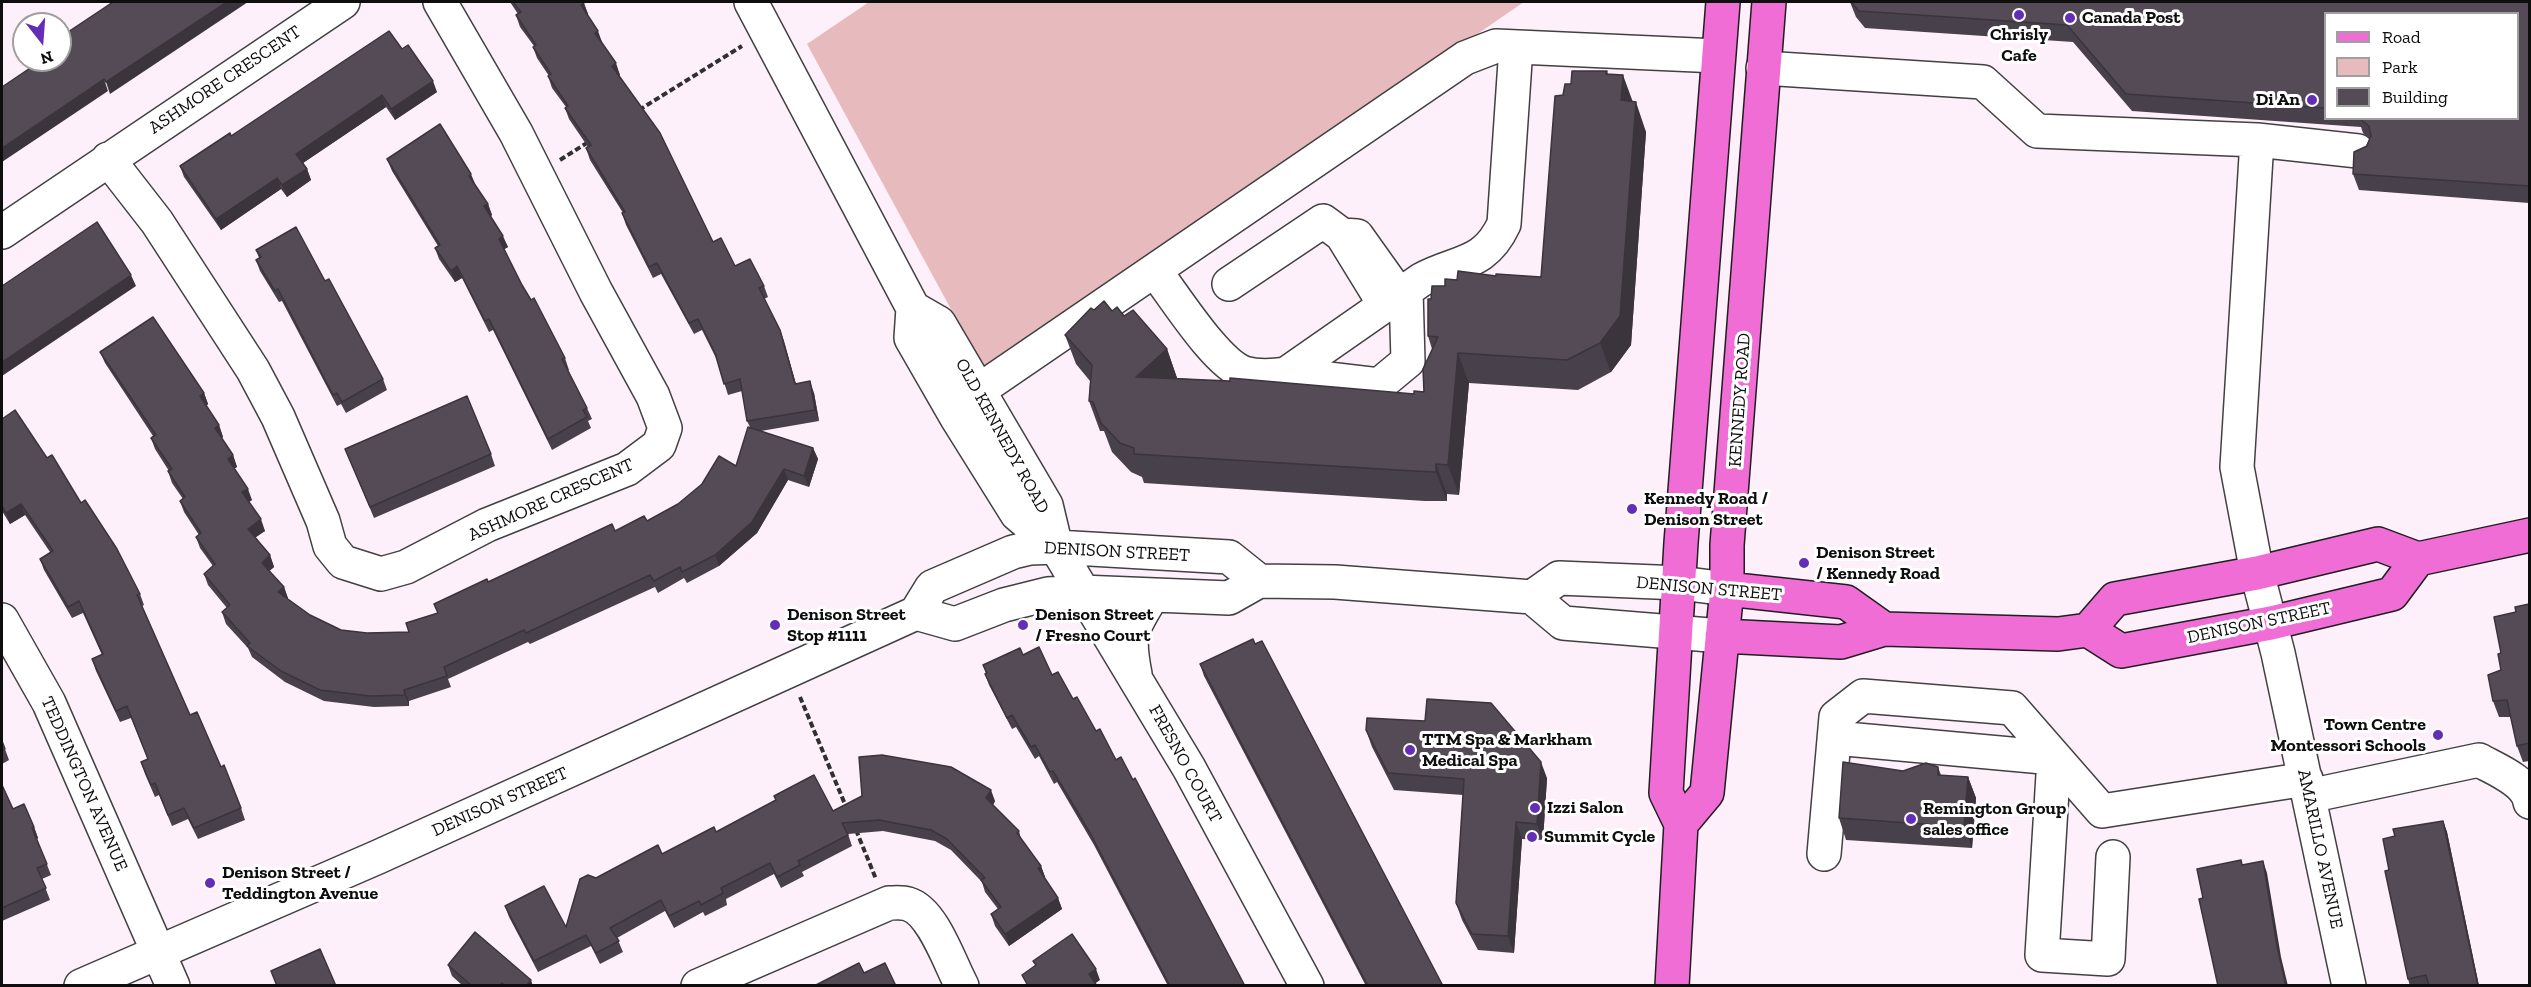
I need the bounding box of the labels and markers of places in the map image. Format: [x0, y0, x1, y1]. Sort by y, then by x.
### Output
place label: Canada Post [2082, 7, 2180, 29]
marker: Chrisly Cafe [2012, 8, 2026, 22]
marker: Canada Post [2063, 11, 2077, 25]
place label: Chrisly Cafe [1990, 24, 2048, 66]
place label: Di An [2256, 89, 2300, 111]
marker: Di An [2305, 93, 2319, 107]
place label: Kennedy Road / Denison Street [1644, 488, 1768, 530]
marker: Kennedy Road / Denison Street [1625, 502, 1639, 516]
place label: Denison Street / Kennedy Road [1816, 542, 1940, 584]
marker: Denison Street / Kennedy Road [1797, 556, 1811, 570]
place label: Denison Street Stop #1111 [787, 604, 906, 646]
place label: Denison Street / Fresno Court [1035, 604, 1154, 646]
marker: Denison Street Stop #1111 [768, 618, 782, 632]
marker: Denison Street / Fresno Court [1016, 618, 1030, 632]
place label: Town Centre Montessori Schools [2270, 714, 2426, 756]
marker: Town Centre Montessori Schools [2431, 728, 2445, 742]
place label: TTM Spa & Markham Medical Spa [1422, 729, 1592, 771]
marker: TTM Spa & Markham Medical Spa [1403, 743, 1417, 757]
place label: Izzi Salon [1547, 797, 1623, 819]
place label: Remington Group sales office [1923, 798, 2066, 840]
marker: Izzi Salon [1528, 801, 1542, 815]
marker: Remington Group sales office [1904, 812, 1918, 826]
place label: Summit Cycle [1544, 826, 1655, 848]
marker: Summit Cycle [1525, 830, 1539, 844]
place label: Denison Street / Teddington Avenue [222, 862, 378, 904]
marker: Denison Street / Teddington Avenue [203, 876, 217, 890]

